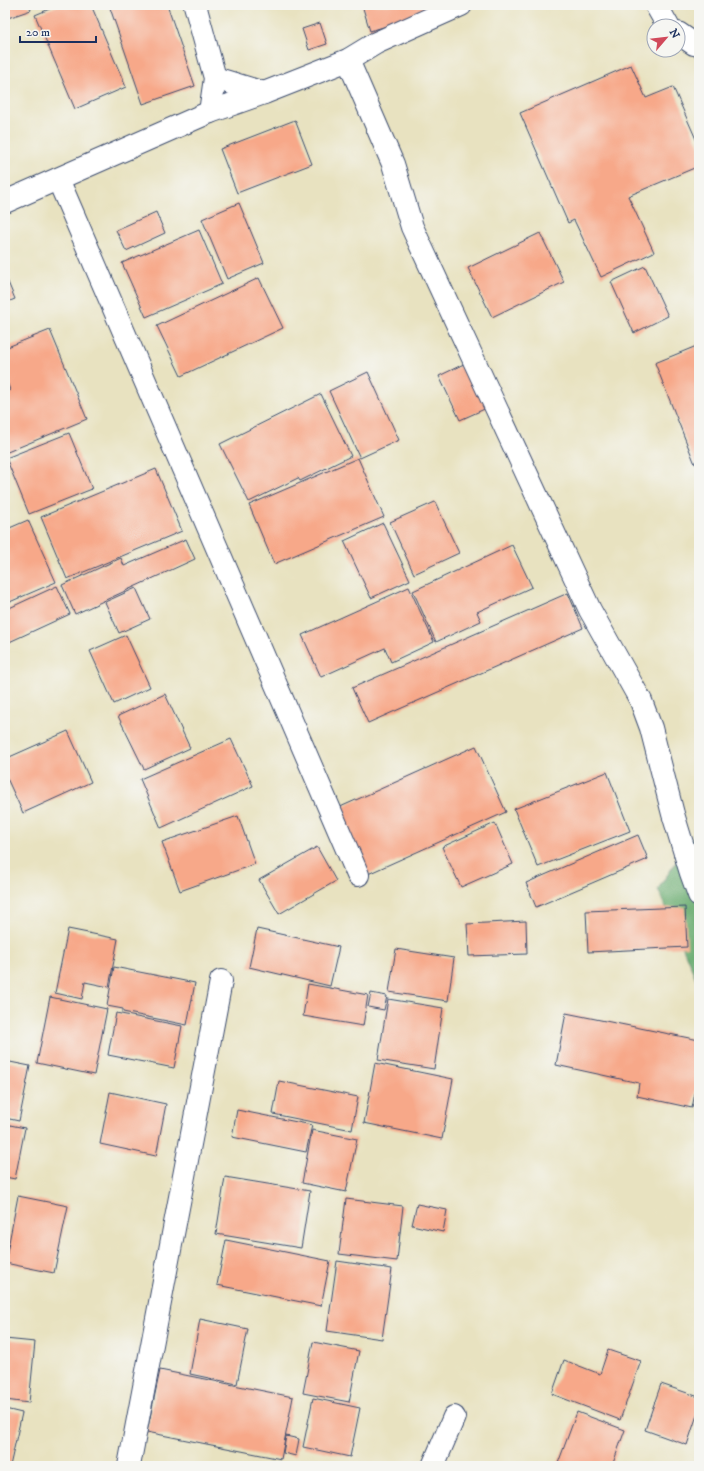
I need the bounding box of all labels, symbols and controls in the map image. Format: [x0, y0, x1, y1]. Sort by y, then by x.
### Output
scale bar [20, 18, 96, 44]
north arrow [646, 18, 686, 58]
text: 20 m [26, 25, 50, 40]
text: N [666, 27, 682, 41]

